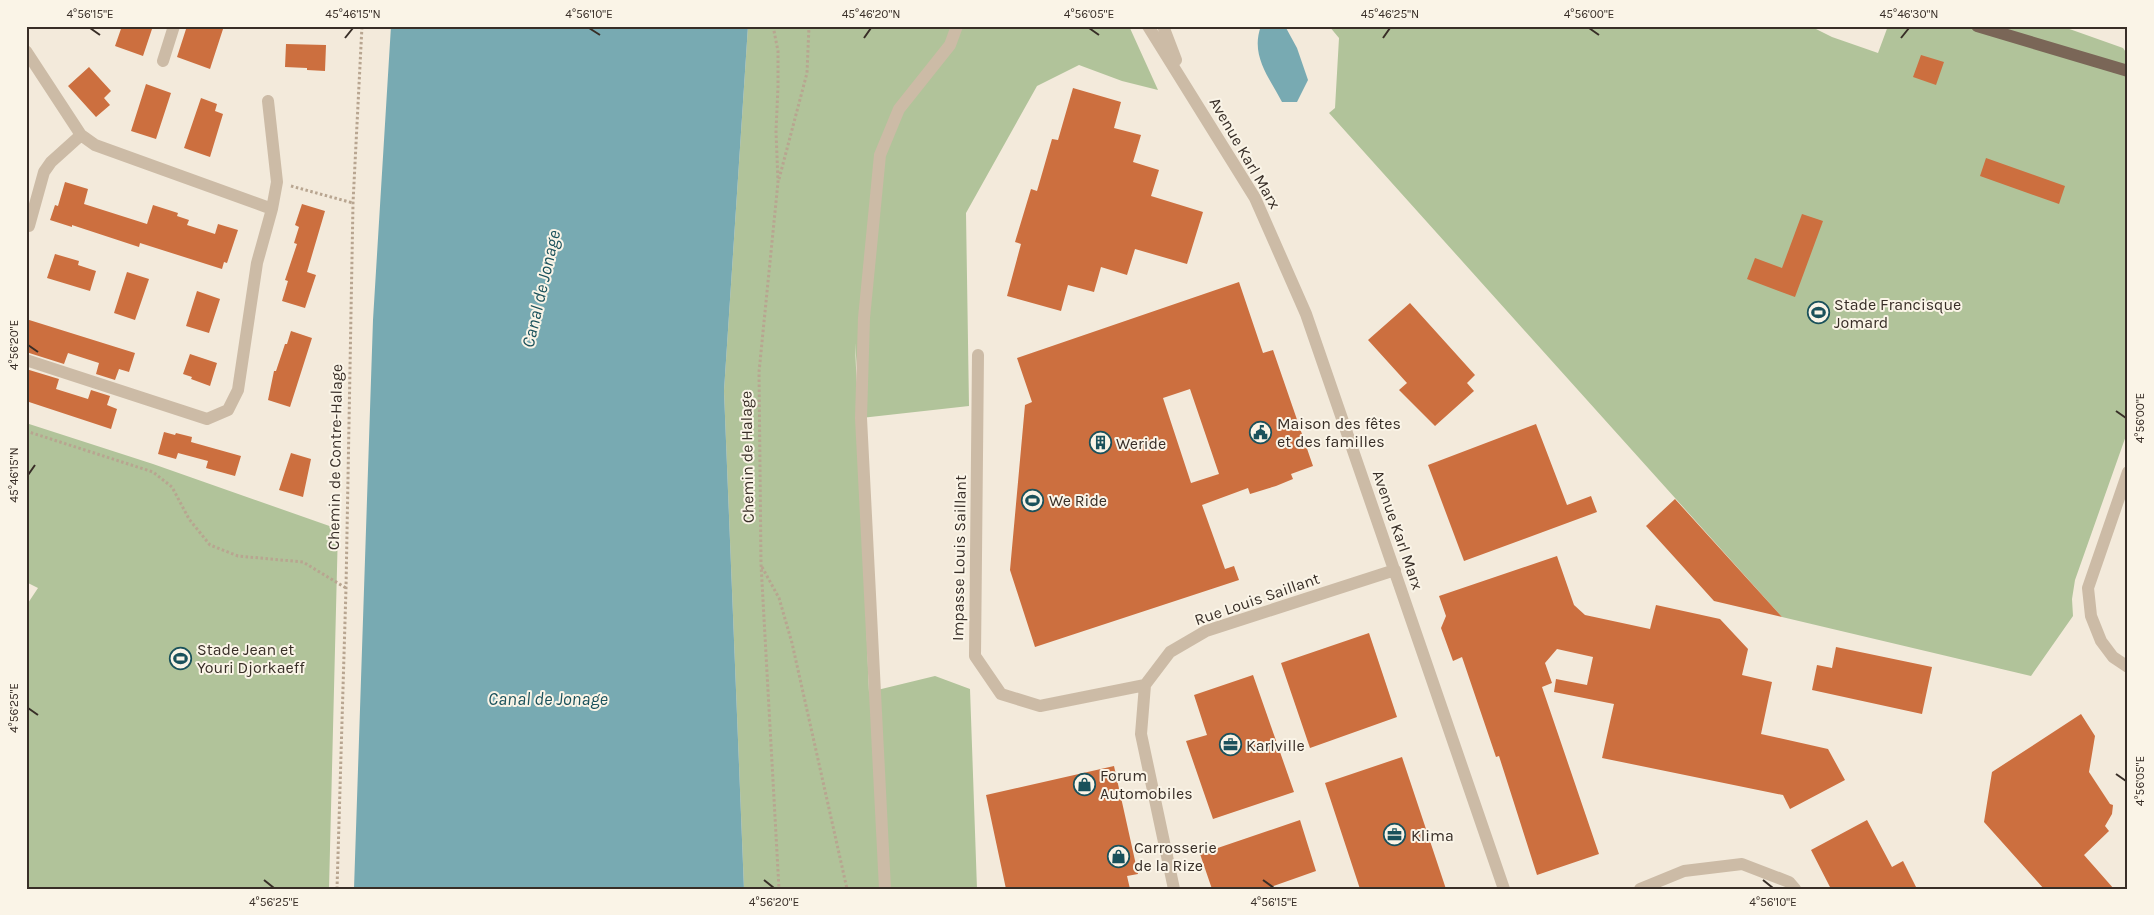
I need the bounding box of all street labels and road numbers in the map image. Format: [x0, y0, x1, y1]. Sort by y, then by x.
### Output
street label: Avenue Karl Marx [1205, 94, 1285, 212]
street label: Chemin de Contre-Halage [324, 364, 346, 550]
street label: Chemin de Halage [736, 391, 758, 523]
street label: Avenue Karl Marx [1369, 468, 1427, 592]
street label: Impasse Louis Saillant [948, 475, 970, 641]
street label: Rue Louis Saillant [1192, 569, 1322, 629]

